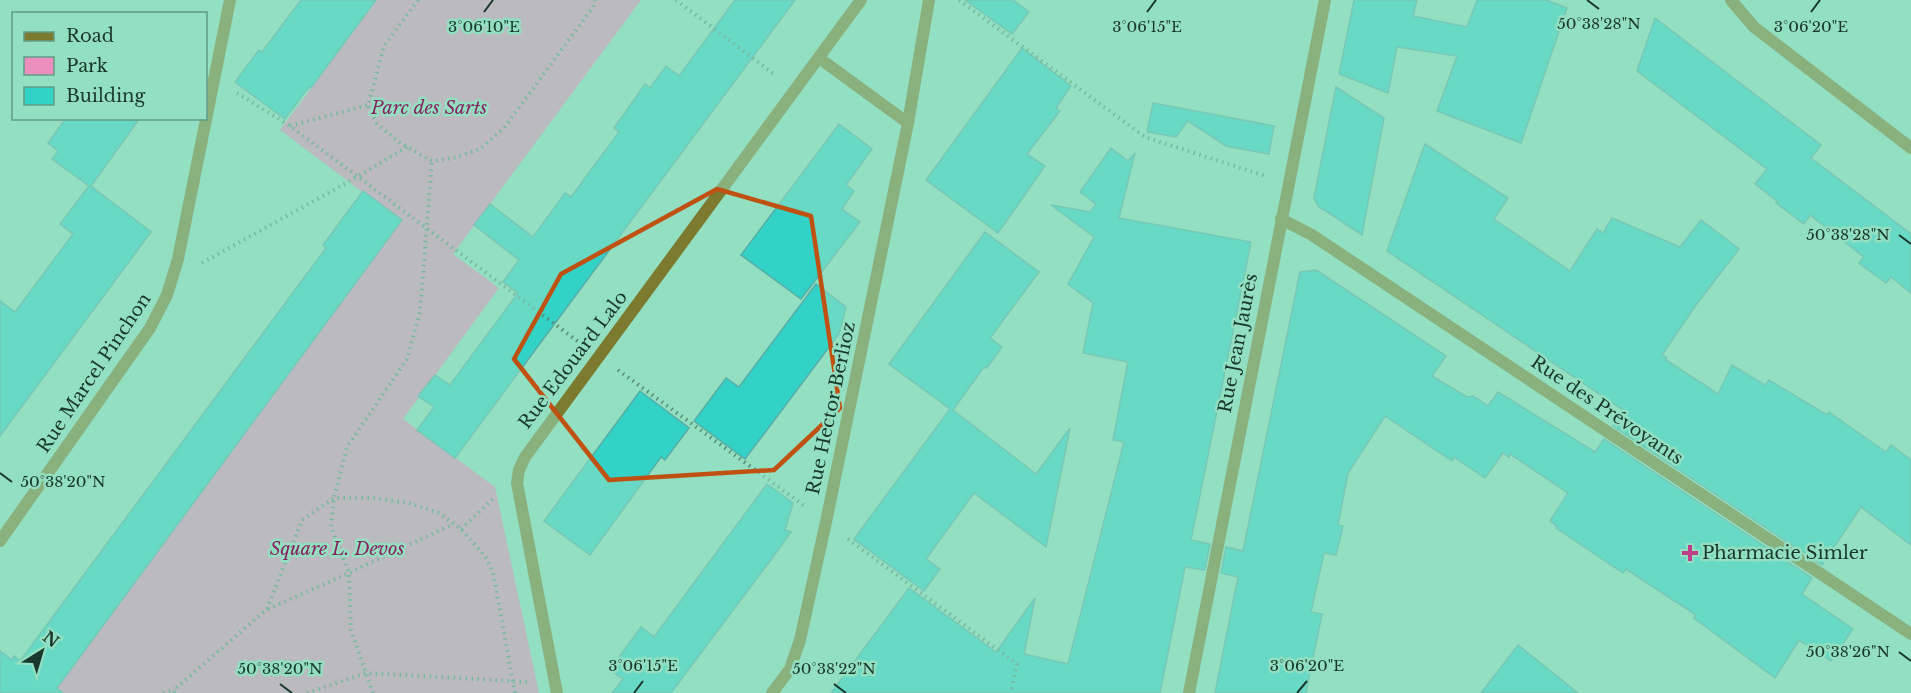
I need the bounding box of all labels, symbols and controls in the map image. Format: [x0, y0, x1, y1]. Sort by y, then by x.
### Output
legend [12, 12, 207, 120]
text: 50°38'28"N [1557, 14, 1641, 33]
text: 3°06'10"E [448, 17, 520, 36]
text: 3°06'15"E [1112, 17, 1182, 36]
text: 3°06'20"E [1774, 17, 1848, 36]
text: Road [66, 25, 114, 47]
text: Park [66, 55, 108, 77]
text: Building [66, 85, 145, 107]
park label: Parc des Sarts [370, 97, 487, 119]
text: 50°38'28"N [1806, 225, 1890, 244]
street label: Rue Jean Jaurès [1214, 271, 1262, 415]
street label: Rue Edouard Lalo [514, 287, 632, 433]
street label: Rue Marcel Pinchon [32, 289, 156, 457]
street label: Rue Hector Berlioz [802, 320, 860, 496]
street label: Rue des Prévoyants [1527, 351, 1687, 469]
text: 50°38'20"N [21, 472, 105, 491]
park label: Square L. Devos [270, 538, 404, 560]
place label: Pharmacie Simler [1702, 542, 1868, 564]
marker: Pharmacie Simler [1683, 546, 1697, 560]
north arrow [12, 621, 72, 681]
text: N [39, 627, 63, 652]
text: 50°38'26"N [1806, 642, 1890, 661]
text: 3°06'15"E [608, 656, 678, 675]
text: 3°06'20"E [1270, 656, 1344, 675]
text: 50°38'20"N [238, 659, 322, 678]
text: 50°38'22"N [792, 659, 876, 678]

